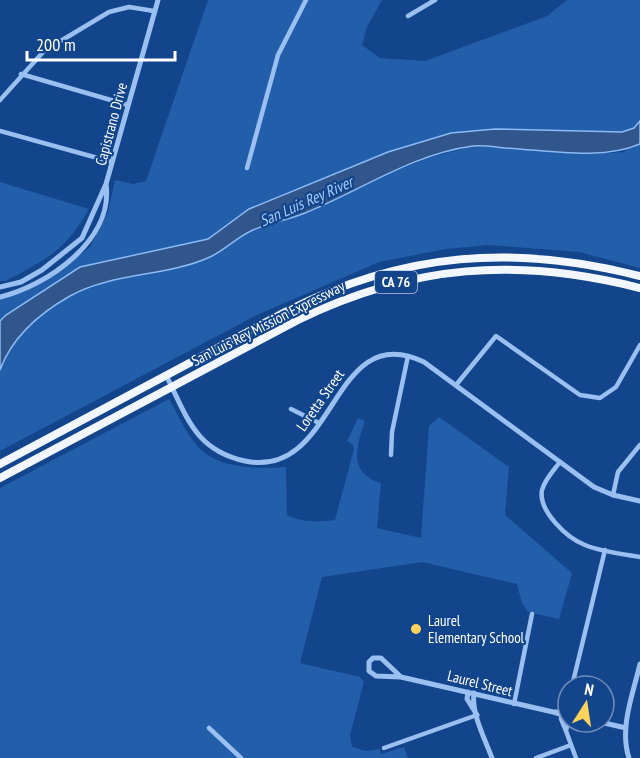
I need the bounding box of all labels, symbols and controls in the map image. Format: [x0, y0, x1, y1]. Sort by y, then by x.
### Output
scale bar [27, 24, 176, 62]
text: 200 m [36, 33, 76, 56]
street label: Capistrano Drive [91, 80, 131, 168]
water label: San Luis Rey River [256, 170, 358, 230]
road number: CA 76 [375, 271, 417, 293]
street label: San Luis Rey Mission Expressway [188, 276, 348, 370]
street label: Loretta Street [292, 366, 348, 434]
place label: Laurel Elementary School [428, 611, 525, 647]
marker: Laurel Elementary School [409, 622, 423, 636]
street label: Laurel Street [445, 666, 515, 700]
north arrow [556, 674, 616, 734]
text: N [583, 679, 595, 700]

